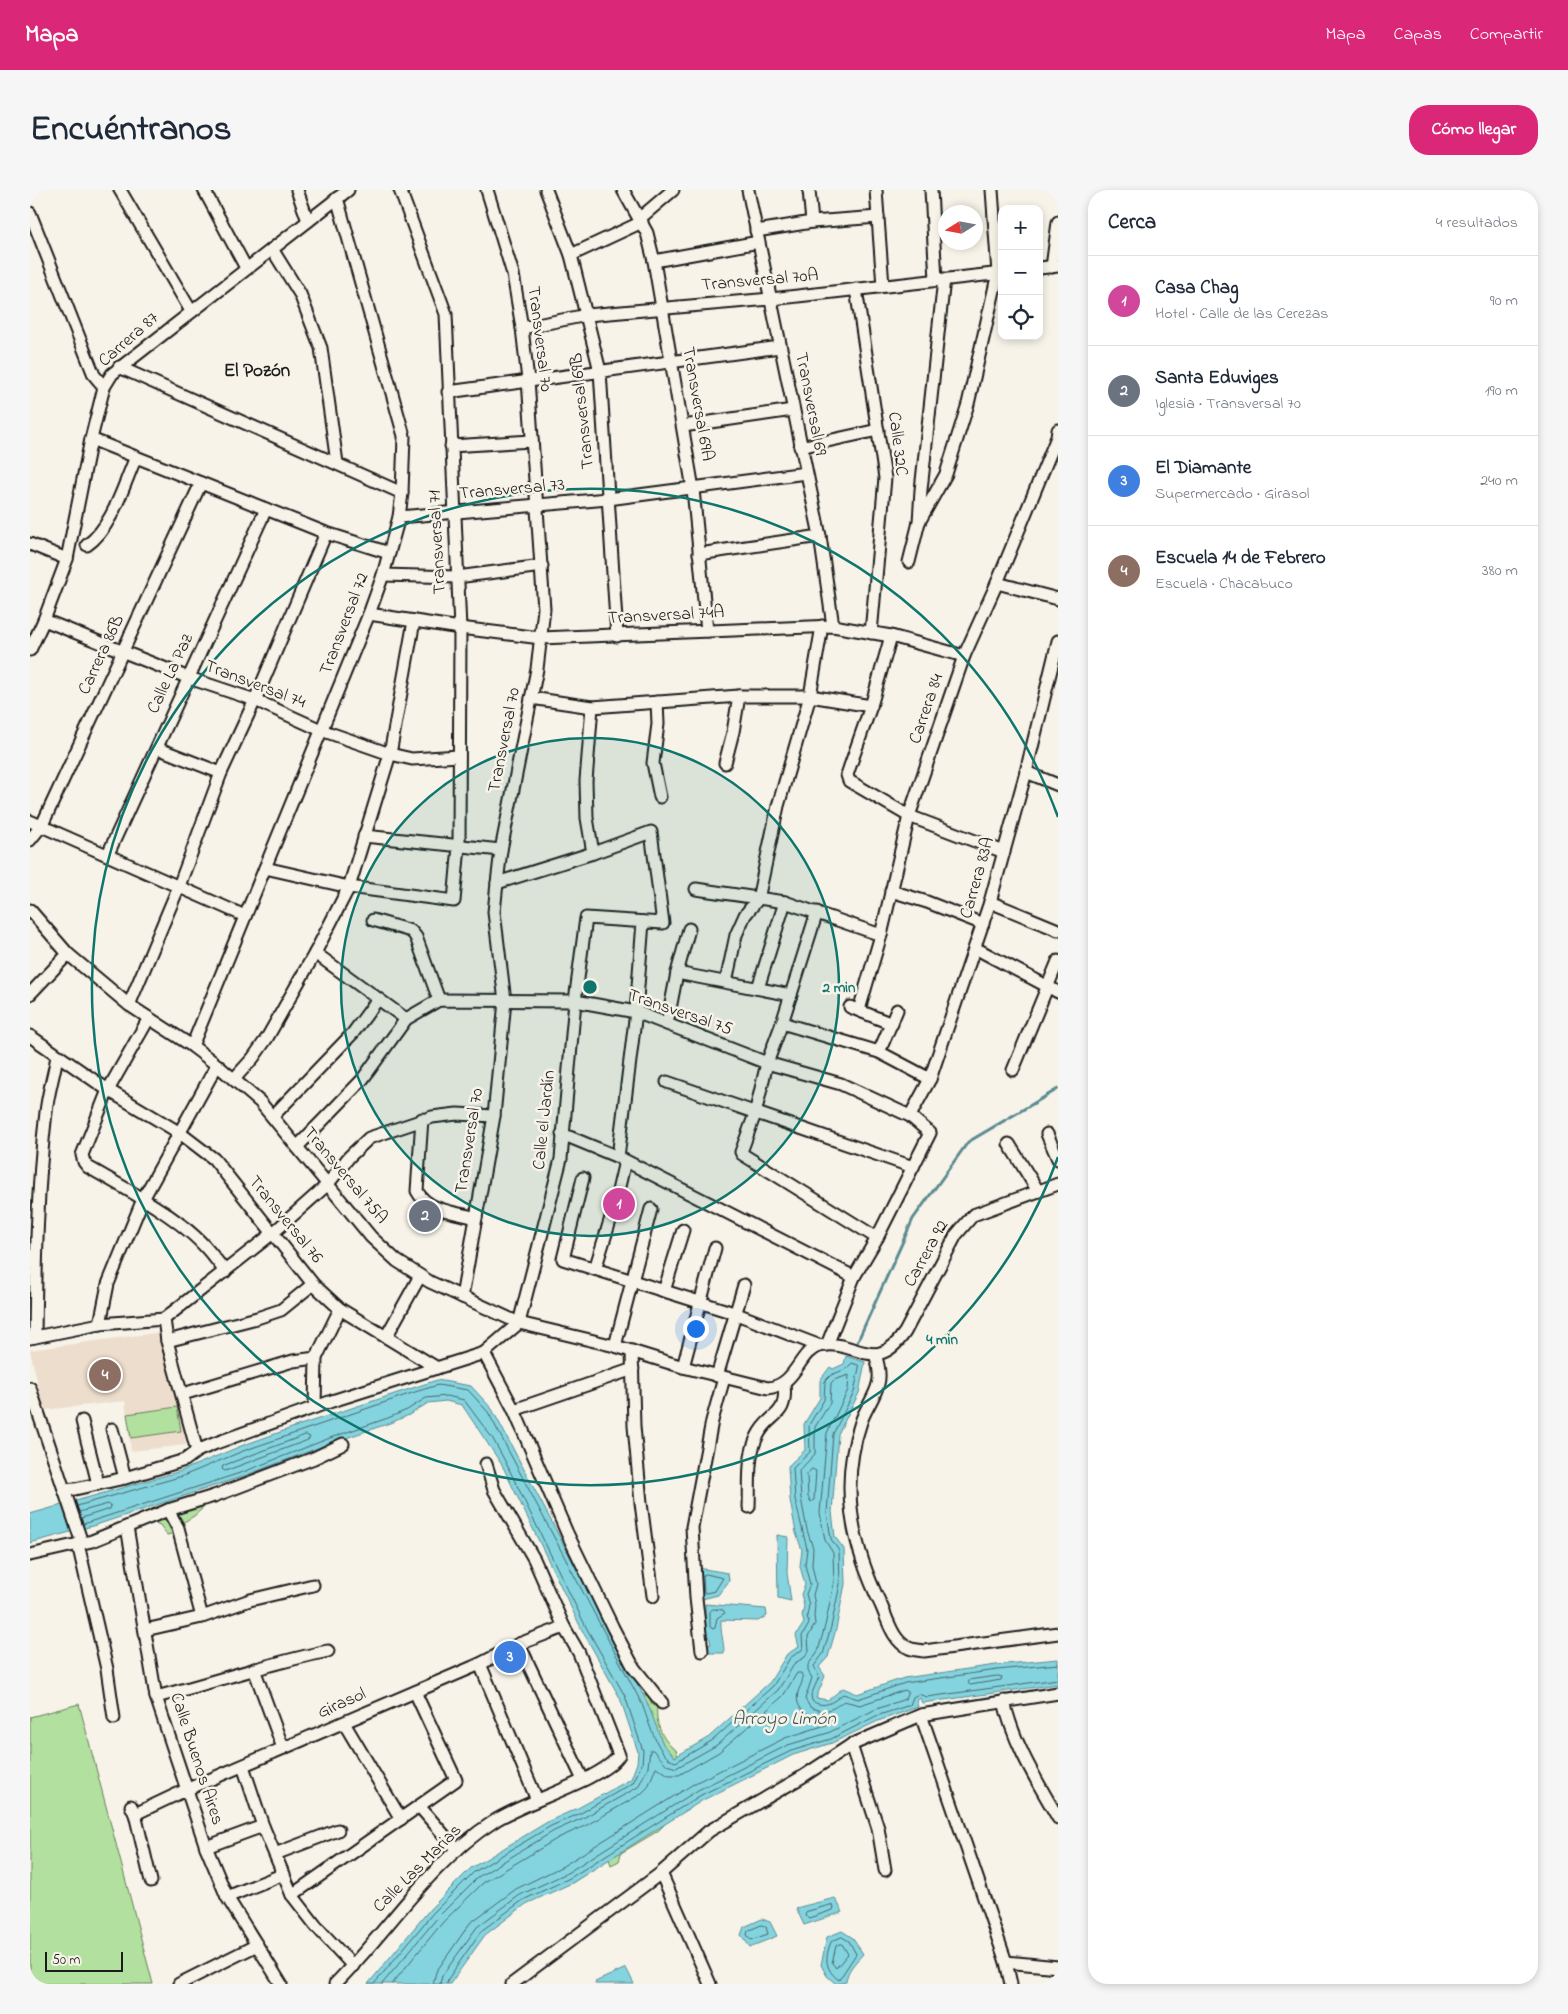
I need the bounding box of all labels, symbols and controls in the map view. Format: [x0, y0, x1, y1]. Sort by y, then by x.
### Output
text: Mapa [25, 18, 79, 53]
text: Mapa [1325, 22, 1366, 48]
text: Capas [1394, 22, 1442, 48]
text: Compartir [1470, 22, 1543, 48]
text: Encuéntranos [30, 105, 232, 156]
button: Cómo llegar [1409, 105, 1538, 155]
north arrow [938, 205, 983, 250]
map controls [998, 205, 1043, 340]
button: + [998, 205, 1043, 250]
text: Cerca [1108, 208, 1156, 238]
text: 4 resultados [1436, 211, 1518, 235]
button: − [998, 250, 1043, 295]
street label: Transversal 70A [700, 263, 820, 299]
text: Casa Chag [1155, 275, 1239, 302]
street label: Transversal 70 [520, 285, 558, 394]
text: 1 [1121, 289, 1127, 313]
text: 90 m [1490, 289, 1518, 313]
button: locate [998, 295, 1043, 340]
text: Hotel · Calle de las Cerezas [1155, 302, 1328, 326]
street label: Carrera 87 [93, 306, 165, 374]
street label: Transversal 69A [674, 345, 720, 463]
street label: Transversal 69 [787, 350, 833, 458]
street label: Transversal 69B [564, 352, 602, 470]
district label: El Pozón [224, 358, 290, 385]
text: Santa Eduviges [1155, 365, 1279, 392]
text: 2 [1120, 379, 1128, 403]
text: 190 m [1485, 379, 1518, 403]
text: Iglesia · Transversal 70 [1155, 392, 1301, 416]
street label: Calle 32C [880, 410, 914, 478]
text: El Diamante [1155, 455, 1251, 482]
text: 3 [1121, 469, 1127, 493]
text: 240 m [1480, 469, 1518, 493]
street label: Transversal 73 [458, 472, 566, 508]
text: Supermercado · Girasol [1155, 482, 1309, 506]
street label: Transversal 71 [422, 489, 454, 595]
text: Escuela 14 de Febrero [1155, 545, 1326, 572]
text: 4 [1121, 559, 1127, 583]
text: 380 m [1482, 559, 1518, 583]
street label: Transversal 72 [314, 569, 376, 679]
text: Escuela · Chacabuco [1155, 572, 1293, 596]
street label: Transversal 74A [607, 600, 725, 632]
street label: Carrera 86B [72, 611, 132, 699]
street label: Calle La Paz [141, 629, 201, 718]
street label: Transversal 74 [201, 654, 310, 716]
street label: Carrera 84 [903, 670, 951, 748]
street label: Transversal 70 [482, 685, 528, 795]
street label: Carrera 83A [954, 834, 1002, 922]
text: 2 min [822, 977, 856, 999]
centre of rings [581, 978, 599, 996]
street label: Transversal 75 [624, 983, 736, 1043]
street label: Calle el Jardín [527, 1069, 563, 1171]
street label: Transversal 70 [449, 1086, 491, 1196]
street label: Transversal 75A [296, 1122, 394, 1230]
street label: Transversal 76 [241, 1170, 329, 1270]
pin: 1 [603, 1185, 635, 1223]
pin: 2 [409, 1197, 441, 1235]
street label: Carrera 92 [898, 1216, 956, 1292]
your location [683, 1316, 709, 1342]
text: 4 min [925, 1329, 958, 1351]
pin: 4 [89, 1356, 121, 1394]
pin: 3 [494, 1638, 526, 1676]
street label: Girasol [313, 1682, 371, 1726]
street label: Calle Buenos Aires [162, 1690, 230, 1828]
water label: Arroyo Limón [732, 1706, 836, 1733]
street label: Calle Las Marias [368, 1819, 468, 1919]
scale bar [45, 1949, 122, 1972]
text: 50 m [52, 1950, 80, 1971]

